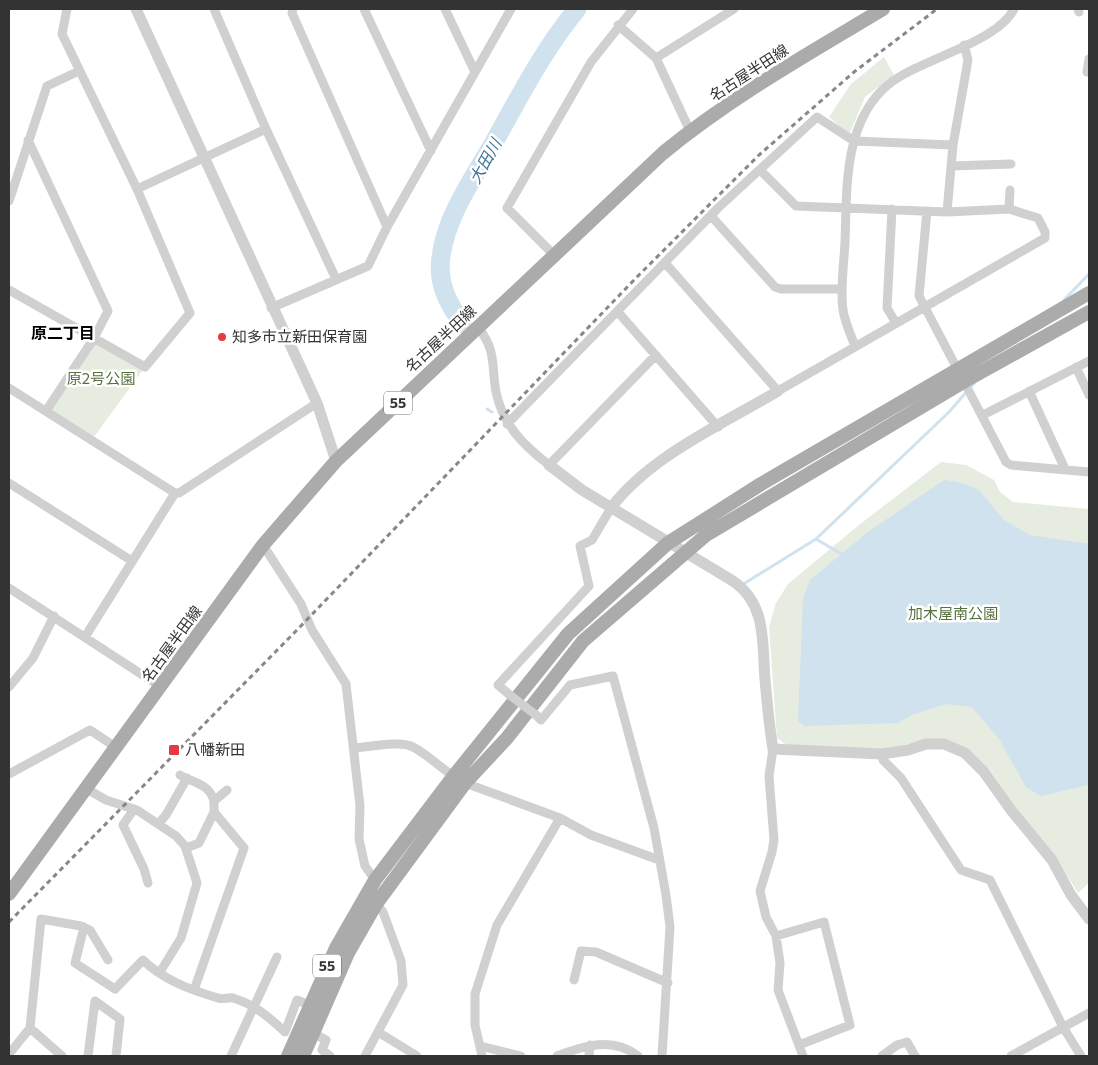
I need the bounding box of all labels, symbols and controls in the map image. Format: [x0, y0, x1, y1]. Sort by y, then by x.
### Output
street label: 名古屋半田線 [706, 40, 791, 104]
water label: 大田川 [465, 133, 505, 186]
street label: 名古屋半田線 [401, 301, 479, 376]
district label: 原二丁目 [31, 323, 95, 342]
place label: 知多市立新田保育園 [232, 327, 367, 345]
marker: 知多市立新田保育園 [216, 331, 228, 343]
park label: 原2号公園 [67, 369, 135, 387]
road number: 55 [384, 392, 412, 414]
street label: 名古屋半田線 [137, 602, 205, 685]
park label: 加木屋南公園 [908, 604, 998, 622]
place label: 八幡新田 [185, 740, 245, 758]
marker: 八幡新田 [167, 743, 181, 757]
road number: 55 [313, 954, 341, 978]

